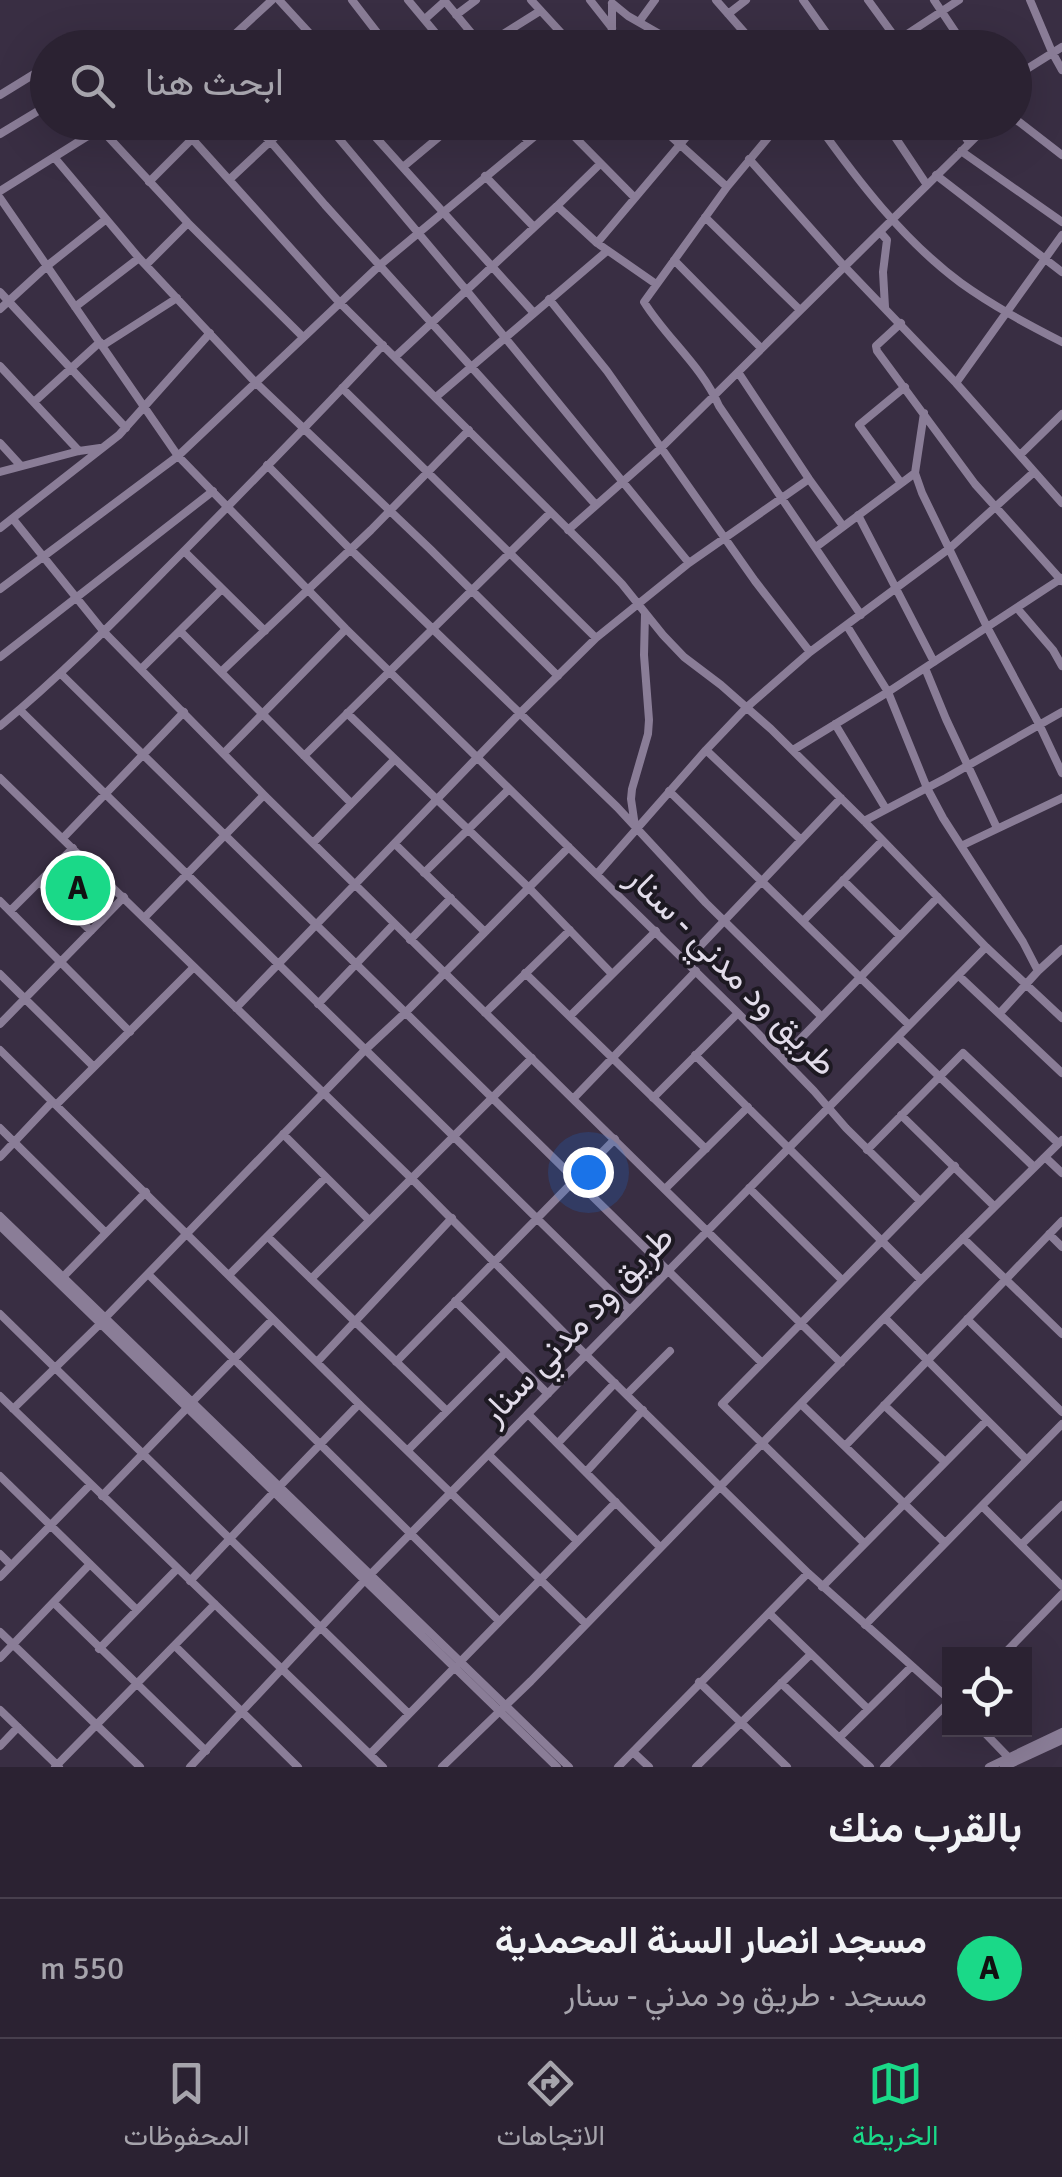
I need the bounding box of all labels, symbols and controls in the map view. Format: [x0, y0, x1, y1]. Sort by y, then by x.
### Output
search box [30, 30, 1032, 140]
icon: search [65, 58, 120, 113]
text: ابحث هنا [145, 59, 284, 106]
pin: A [46, 850, 110, 926]
street label: طريق ود مدني - سنار [612, 856, 846, 1090]
your location [563, 1147, 614, 1198]
street label: طريق ود مدني سنار [470, 1217, 688, 1439]
map controls [942, 1647, 1032, 1737]
button: locate [942, 1647, 1032, 1737]
text: بالقرب منك [828, 1803, 1022, 1854]
text: مسجد انصار السنة المحمدية [495, 1917, 927, 1964]
text: 550 m [40, 1949, 124, 1988]
text: A [979, 1949, 1000, 1988]
text: مسجد · طريق ود مدني - سنار [564, 1976, 927, 2015]
tab: المحفوظات [123, 2056, 250, 2160]
tab: الاتجاهات [496, 2056, 605, 2160]
tab: الخريطة [852, 2056, 939, 2160]

